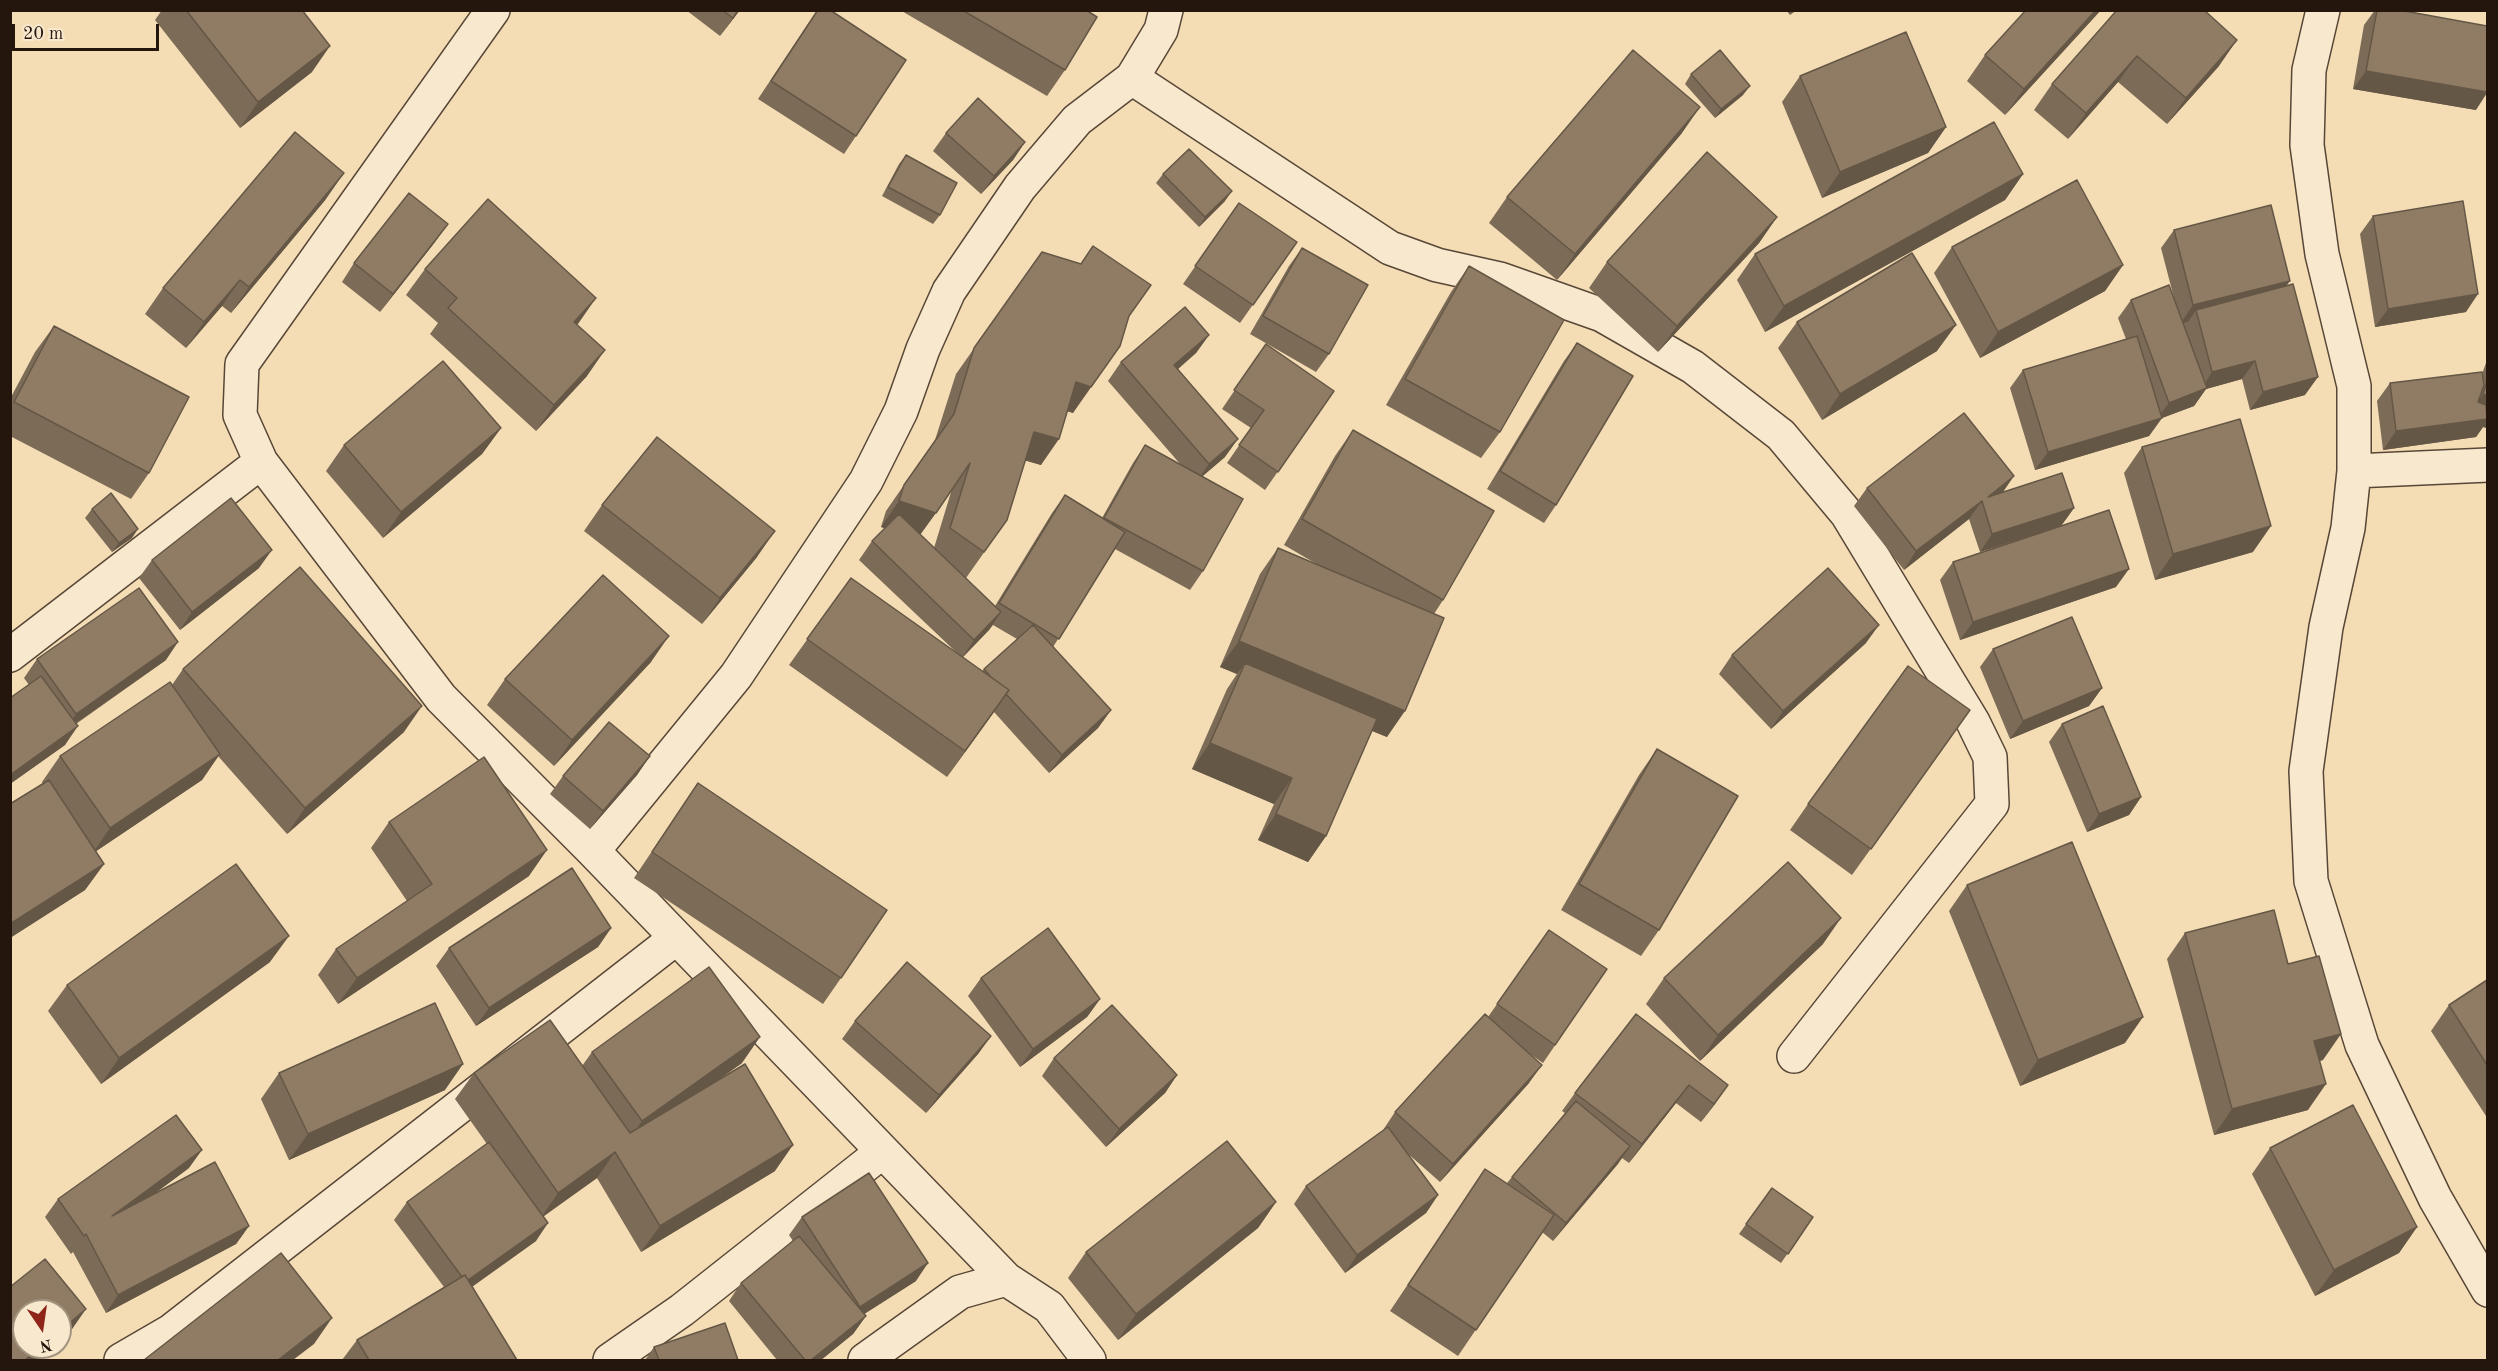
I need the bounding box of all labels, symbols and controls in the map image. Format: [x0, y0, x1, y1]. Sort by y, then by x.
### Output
scale bar [15, 12, 162, 50]
text: 20 m [23, 25, 63, 43]
north arrow [12, 1299, 72, 1359]
text: N [38, 1335, 53, 1354]

